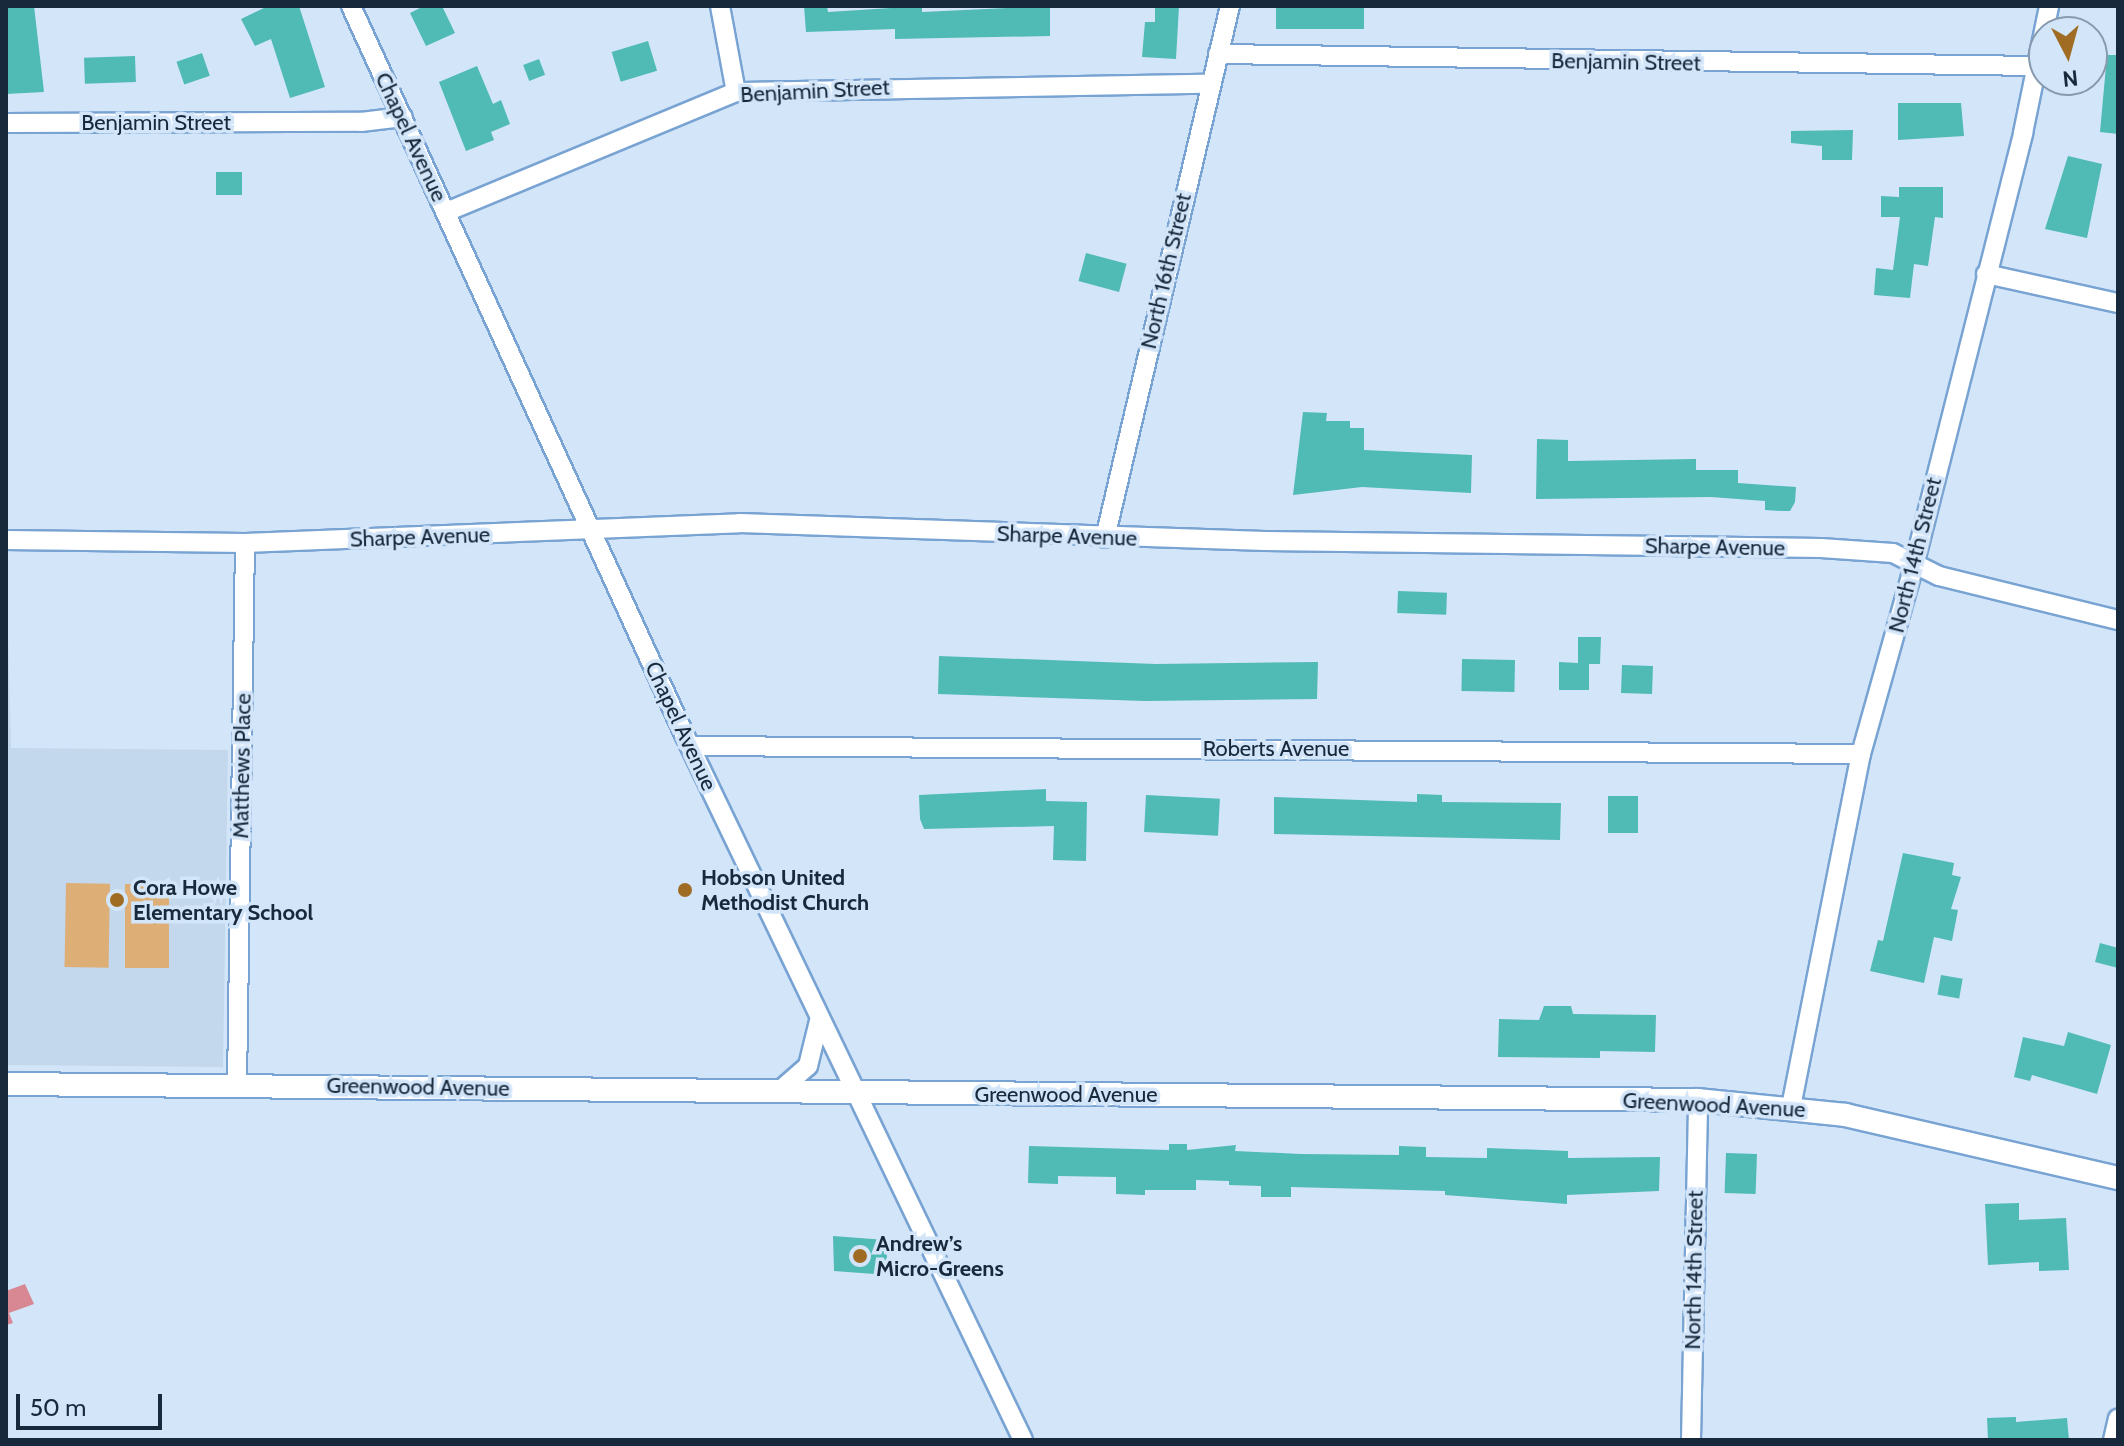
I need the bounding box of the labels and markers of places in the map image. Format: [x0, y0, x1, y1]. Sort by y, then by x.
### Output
place label: Hobson United Methodist Church [701, 864, 869, 916]
place label: Cora Howe Elementary School [133, 874, 313, 926]
marker: Hobson United Methodist Church [676, 881, 694, 899]
marker: Cora Howe Elementary School [108, 891, 126, 909]
place label: Andrew’s Micro-Greens [876, 1230, 1004, 1282]
marker: Andrew’s Micro-Greens [851, 1247, 869, 1265]

